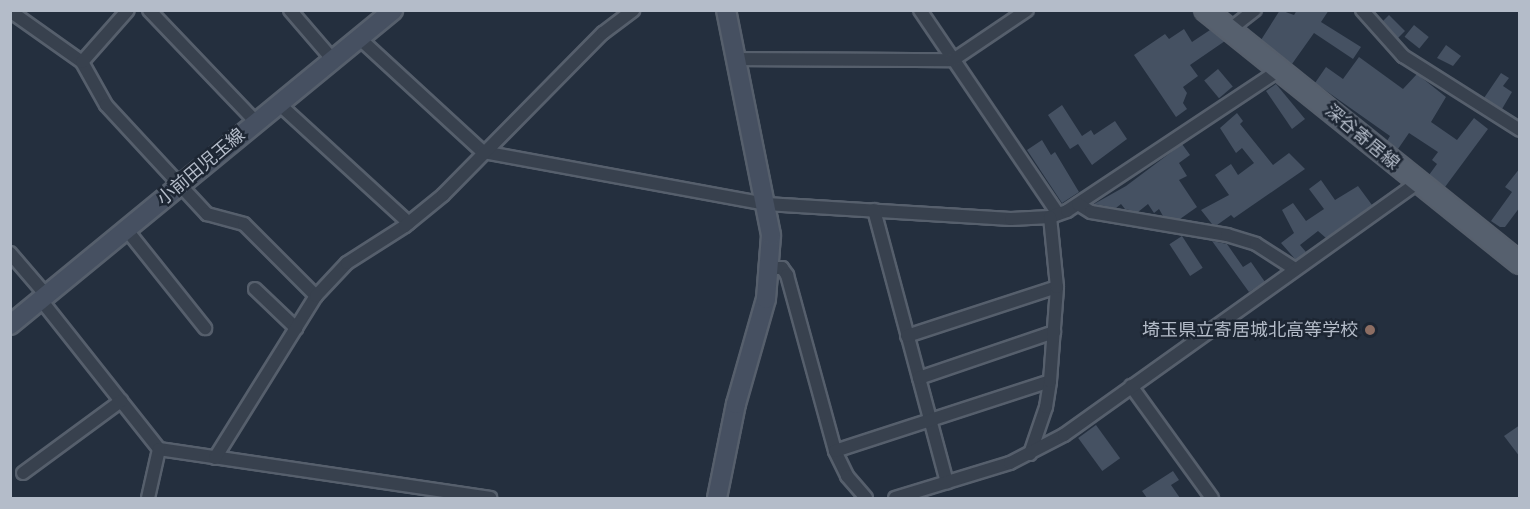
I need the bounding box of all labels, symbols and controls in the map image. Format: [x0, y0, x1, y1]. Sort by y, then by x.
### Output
street label: 深谷寄居線 [1321, 100, 1403, 174]
street label: 小前田児玉線 [153, 124, 249, 210]
place label: 埼玉県立寄居城北高等学校 [1142, 319, 1358, 341]
marker: 埼玉県立寄居城北高等学校 [1363, 323, 1377, 337]

